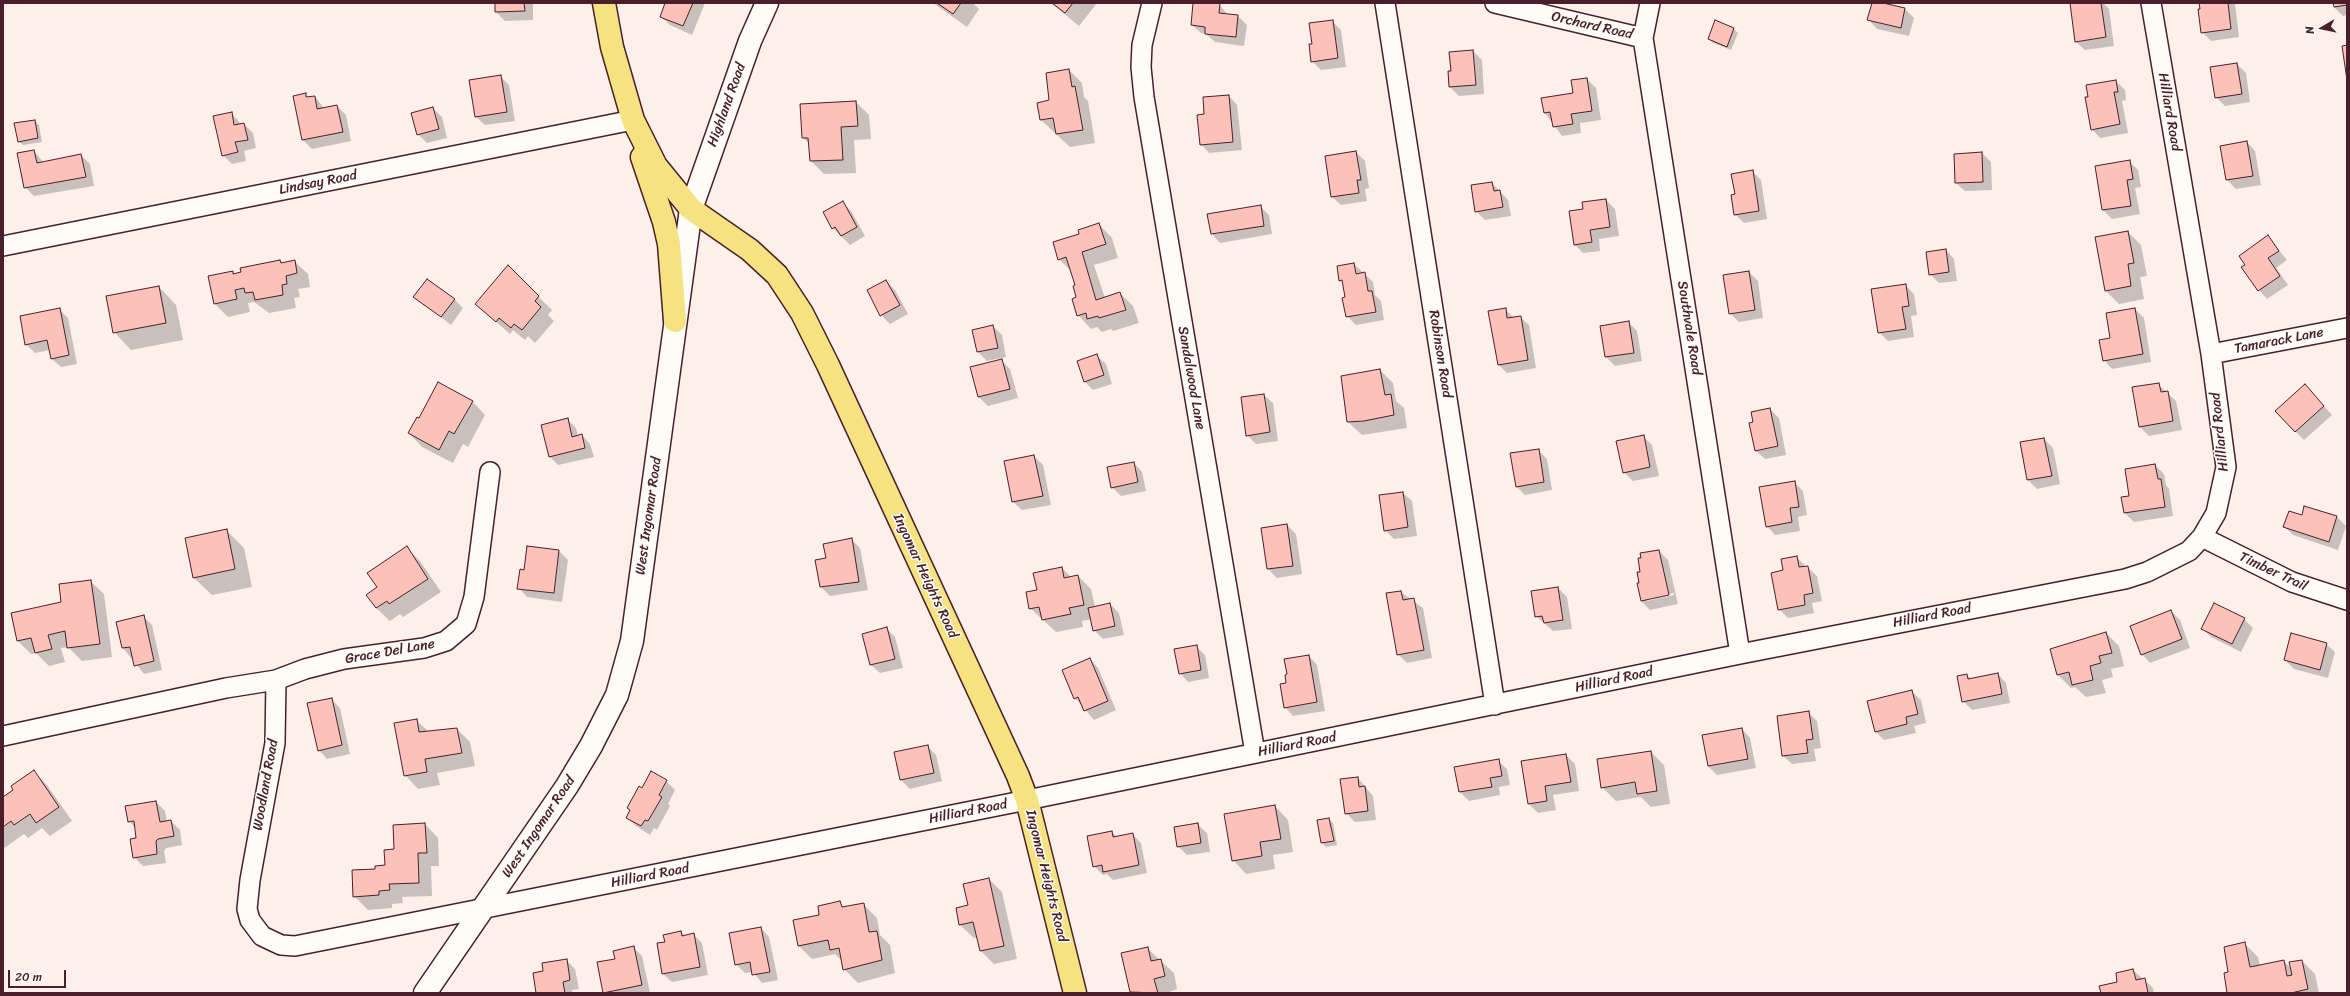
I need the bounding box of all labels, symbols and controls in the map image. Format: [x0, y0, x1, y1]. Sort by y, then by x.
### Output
street label: Orchard Road [1550, 8, 1634, 44]
north arrow [2302, 8, 2342, 48]
text: N [2300, 25, 2320, 35]
street label: Highland Road [704, 61, 750, 149]
street label: Hilliard Road [2154, 71, 2184, 153]
street label: Lindsay Road [278, 167, 358, 199]
street label: Southvale Road [1673, 280, 1705, 376]
street label: Robinson Road [1425, 309, 1455, 399]
street label: Tamarack Lane [2233, 324, 2325, 358]
street label: Sandalwood Lane [1174, 325, 1208, 431]
street label: Hilliard Road [2207, 392, 2233, 472]
street label: West Ingomar Road [632, 456, 666, 576]
street label: Ingomar Heights Road [889, 511, 961, 641]
street label: Timber Trail [2236, 549, 2310, 595]
street label: Hilliard Road [1891, 600, 1973, 632]
street label: Grace Del Lane [344, 636, 436, 668]
street label: Hilliard Road [1573, 664, 1655, 696]
street label: Hilliard Road [1256, 729, 1338, 761]
street label: Woodland Road [250, 738, 282, 832]
street label: West Ingomar Road [499, 773, 579, 881]
street label: Hilliard Road [927, 796, 1009, 828]
street label: Ingomar Heights Road [1021, 808, 1071, 944]
street label: Hilliard Road [609, 860, 691, 892]
scale bar [10, 962, 68, 988]
text: 20 m [15, 966, 42, 988]

